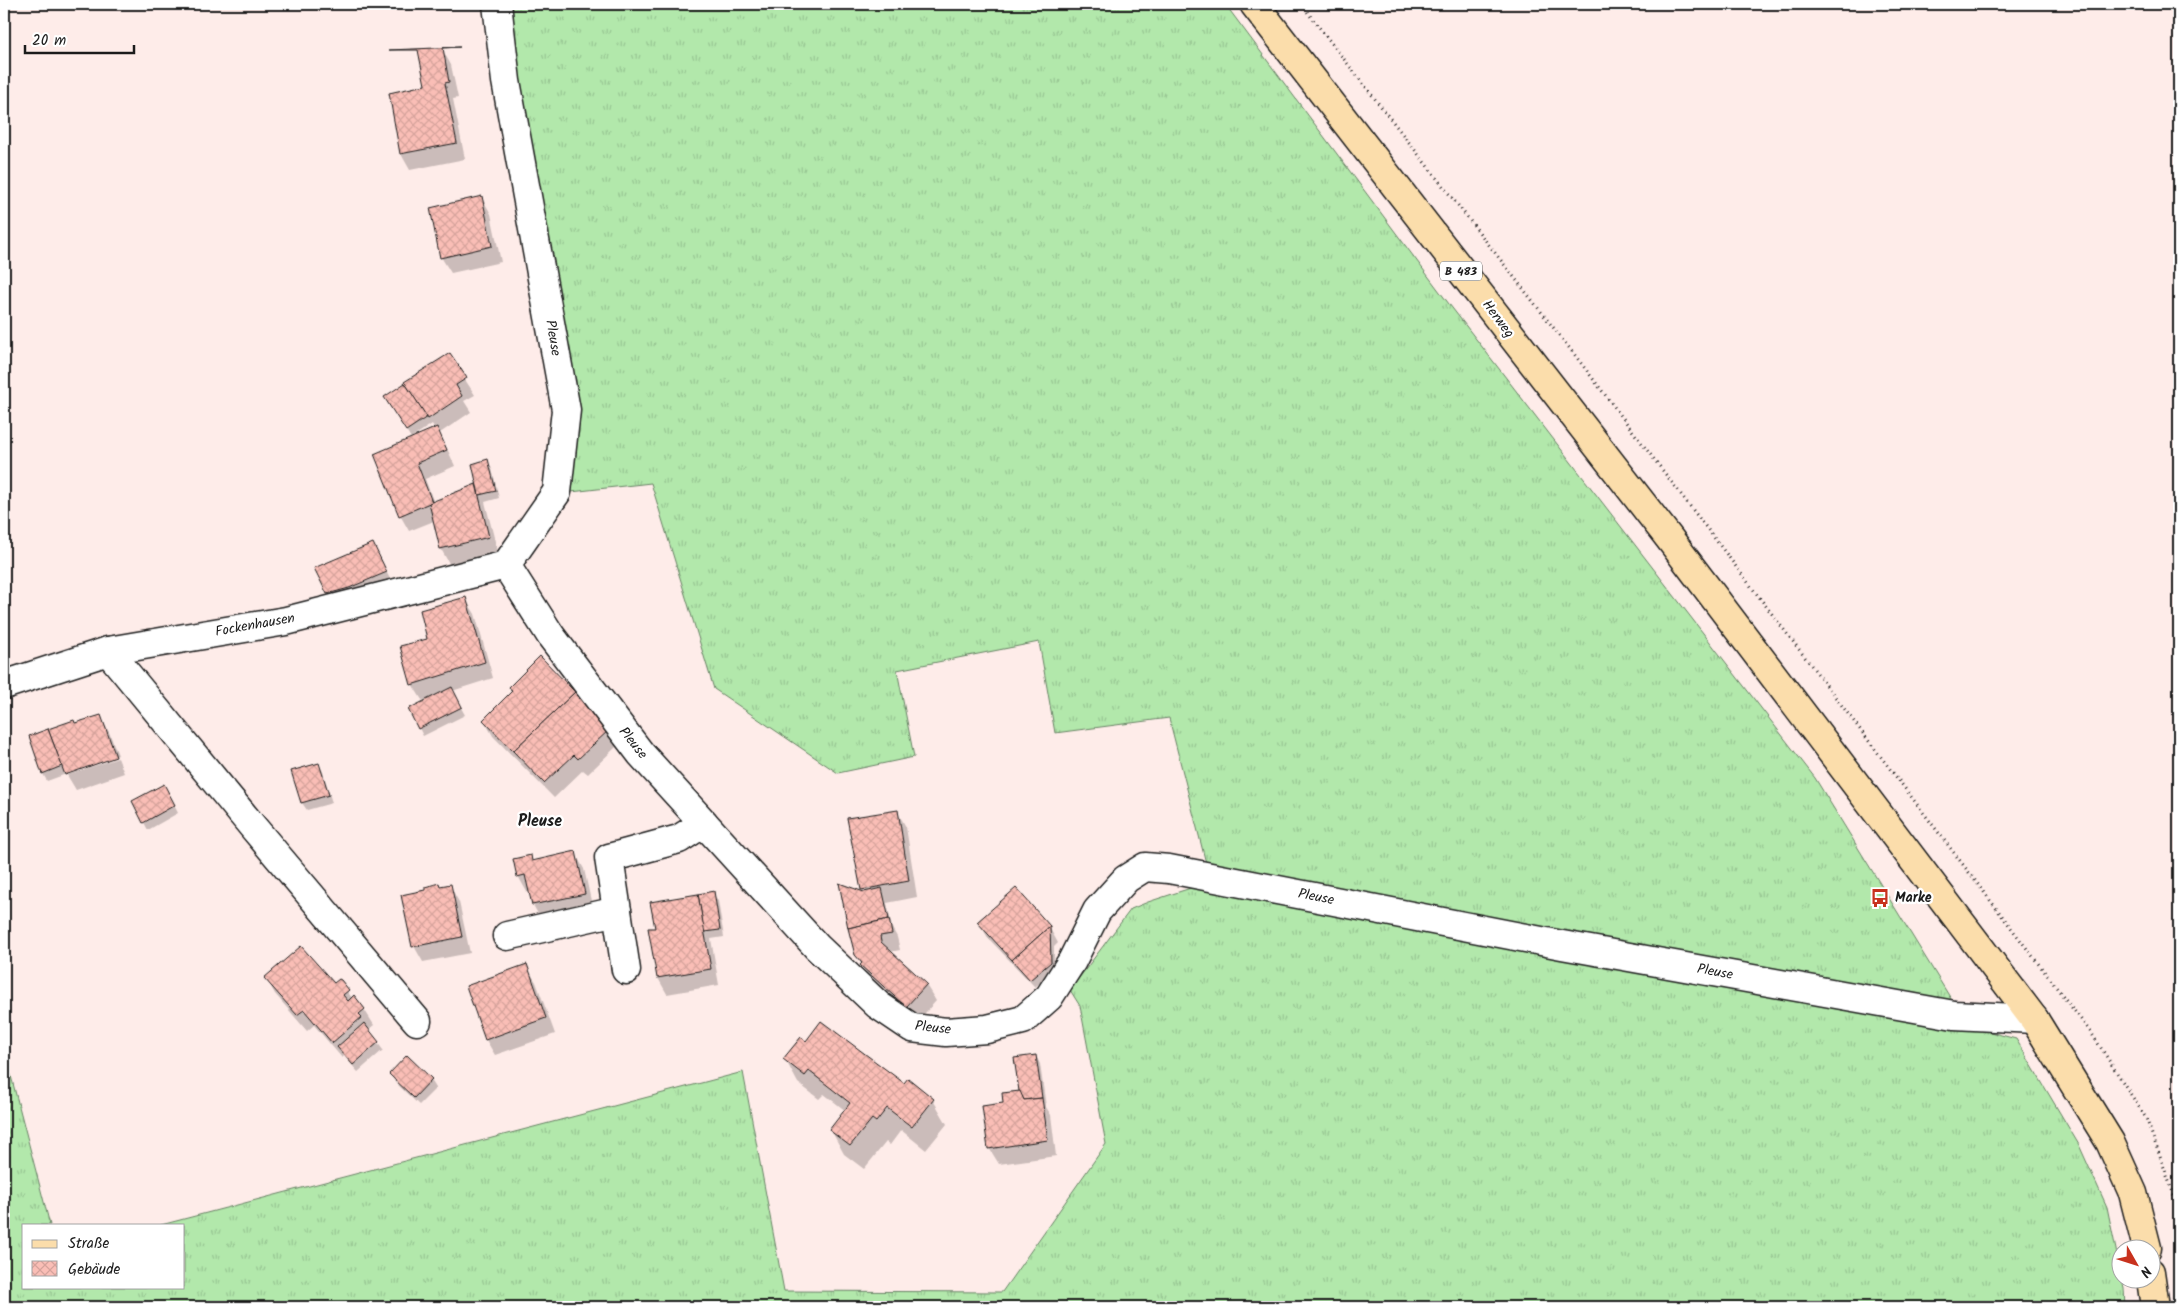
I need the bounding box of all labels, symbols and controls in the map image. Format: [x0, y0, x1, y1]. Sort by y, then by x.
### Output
scale bar [25, 22, 134, 54]
text: 20 m [32, 29, 66, 53]
road number: B 483 [1440, 262, 1482, 280]
street label: Herweg [1476, 295, 1520, 343]
street label: Pleuse [539, 318, 567, 358]
street label: Fockenhausen [213, 607, 297, 643]
street label: Pleuse [613, 722, 653, 765]
district label: Pleuse [518, 809, 562, 834]
street label: Pleuse [1296, 883, 1337, 911]
bus stop icon: Marke [1869, 887, 1891, 909]
place label: Marke [1895, 887, 1932, 909]
street label: Pleuse [1695, 958, 1735, 986]
street label: Pleuse [914, 1015, 953, 1041]
legend [22, 1224, 185, 1288]
text: Straße [68, 1232, 110, 1256]
north arrow [2110, 1238, 2160, 1288]
text: Gebäude [68, 1258, 121, 1282]
text: N [2134, 1261, 2157, 1282]

